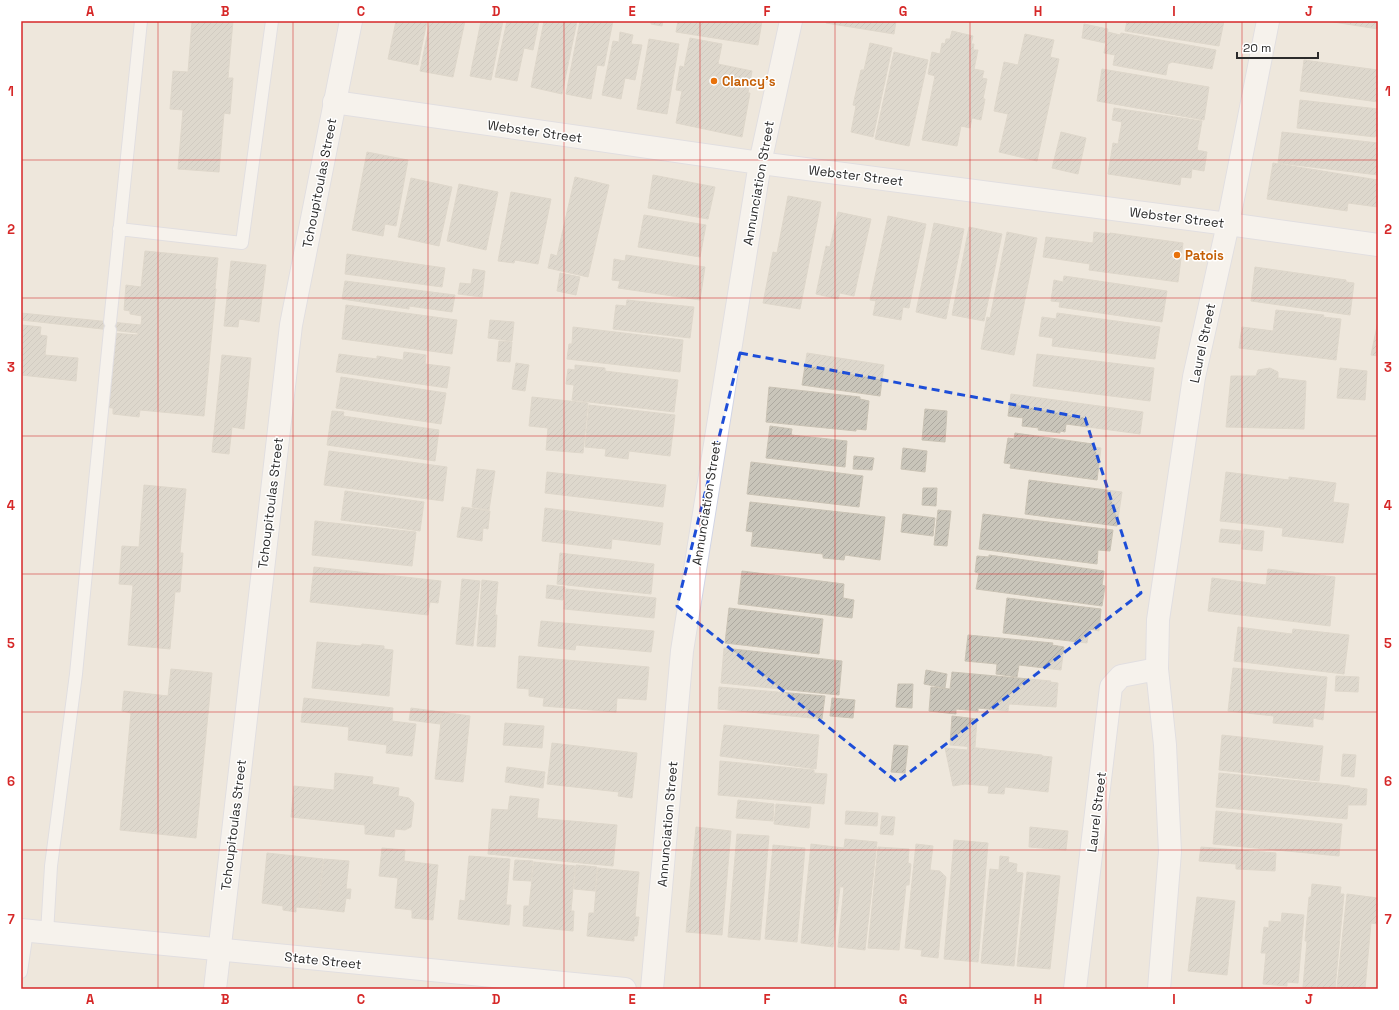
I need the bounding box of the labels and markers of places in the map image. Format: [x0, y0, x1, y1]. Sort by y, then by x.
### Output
place label: Clancy's [722, 73, 776, 90]
marker: Clancy's [709, 76, 719, 86]
place label: Patois [1185, 247, 1224, 264]
marker: Patois [1172, 250, 1182, 260]

